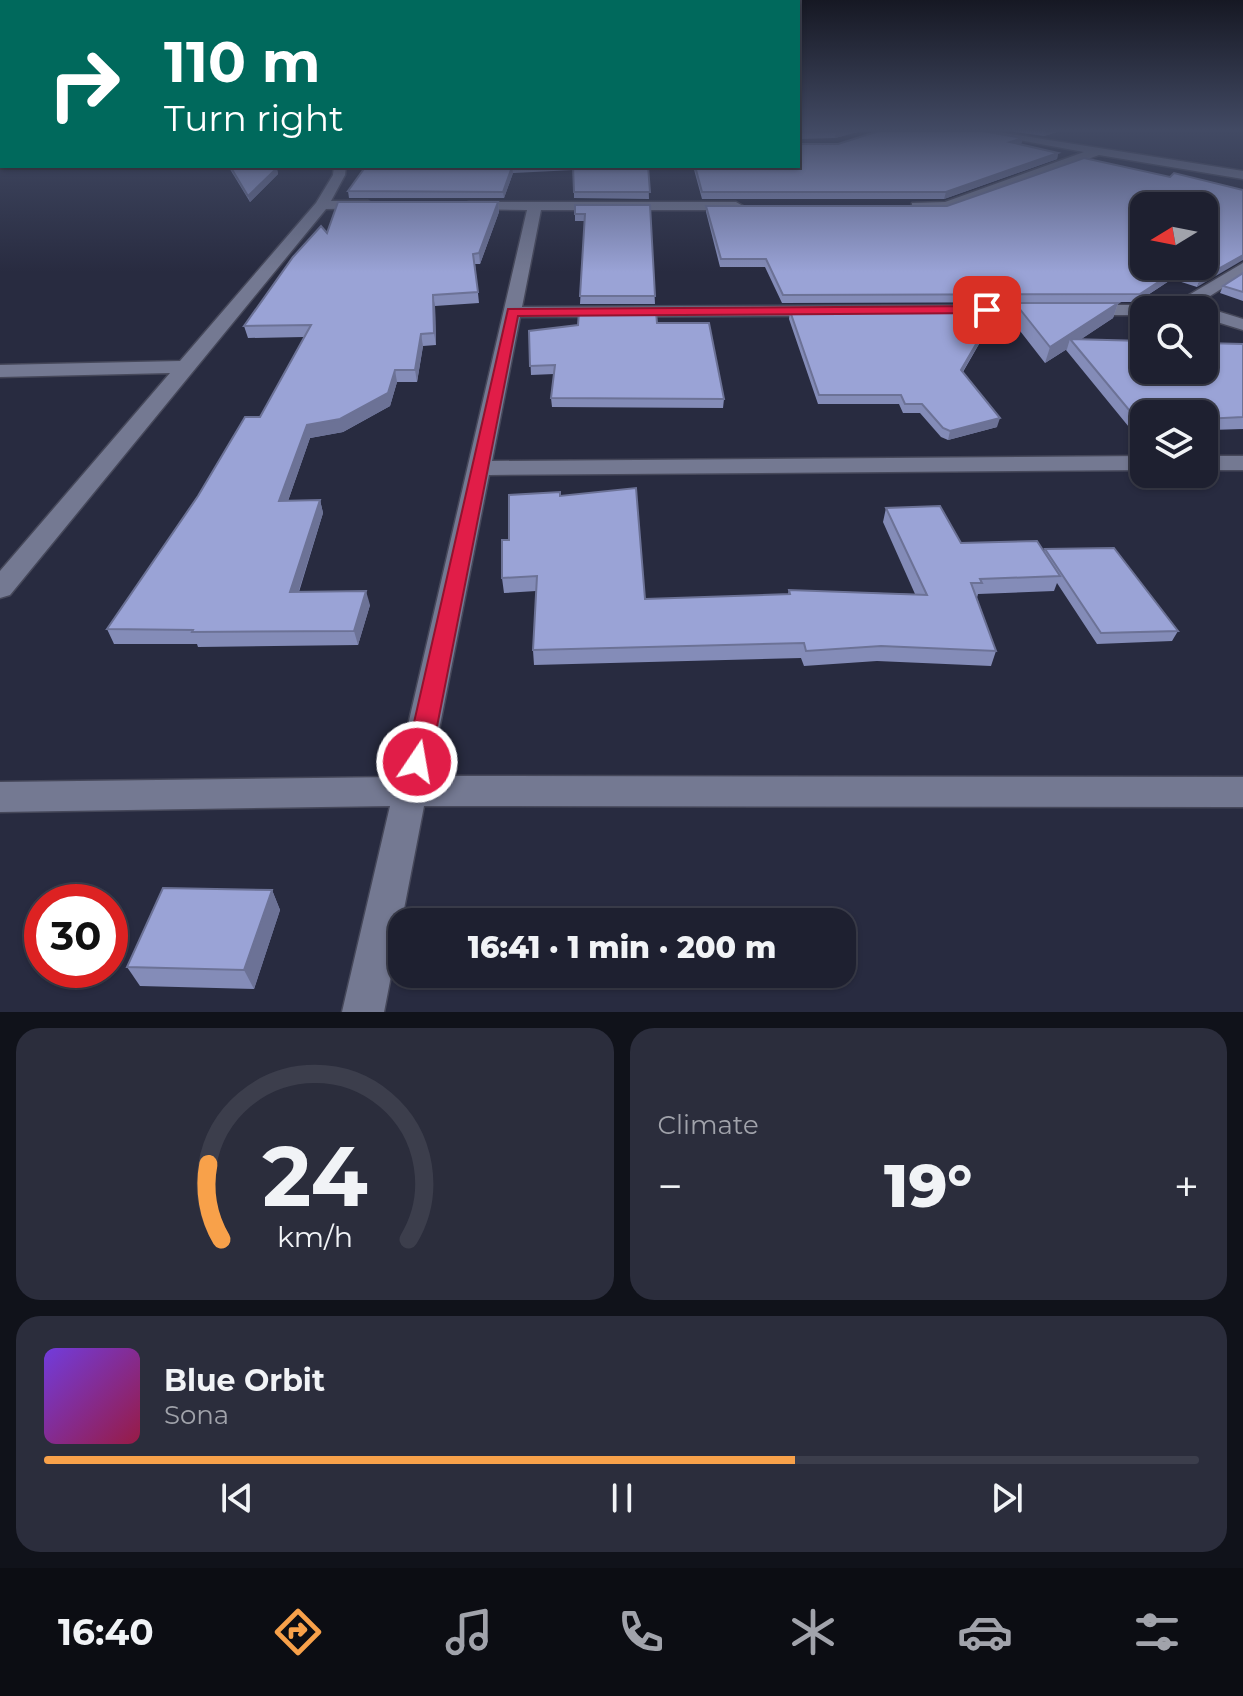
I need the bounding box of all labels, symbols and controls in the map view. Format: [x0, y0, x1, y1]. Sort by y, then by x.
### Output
text: 110 m [164, 28, 321, 96]
icon: right [32, 32, 136, 136]
text: Turn right [164, 96, 344, 140]
north arrow [1130, 192, 1218, 280]
map controls [1130, 192, 1218, 488]
pin [953, 276, 1021, 344]
icon: arrive [965, 288, 1009, 332]
button: search [1130, 296, 1218, 384]
button: layers [1130, 400, 1218, 488]
position arrow [375, 720, 459, 804]
speed limit sign: 30 [24, 884, 128, 988]
text: 16:41 · 1 min · 200 m [468, 929, 776, 966]
text: Climate [658, 1109, 759, 1141]
text: 24 [262, 1125, 368, 1227]
text: 19° [884, 1149, 972, 1222]
text: − [658, 1159, 683, 1213]
text: + [1174, 1159, 1199, 1213]
text: km/h [277, 1219, 353, 1254]
text: Blue Orbit [164, 1362, 325, 1399]
text: Sona [164, 1399, 229, 1431]
icon: previous [215, 1476, 259, 1520]
icon: pause [600, 1476, 644, 1520]
icon: next [985, 1476, 1029, 1520]
icon: directions [270, 1604, 326, 1660]
icon: music [441, 1604, 497, 1660]
icon: phone [613, 1604, 669, 1660]
icon: climate [785, 1604, 841, 1660]
icon: car [957, 1604, 1013, 1660]
icon: filters [1129, 1604, 1185, 1660]
text: 16:40 [58, 1610, 154, 1654]

